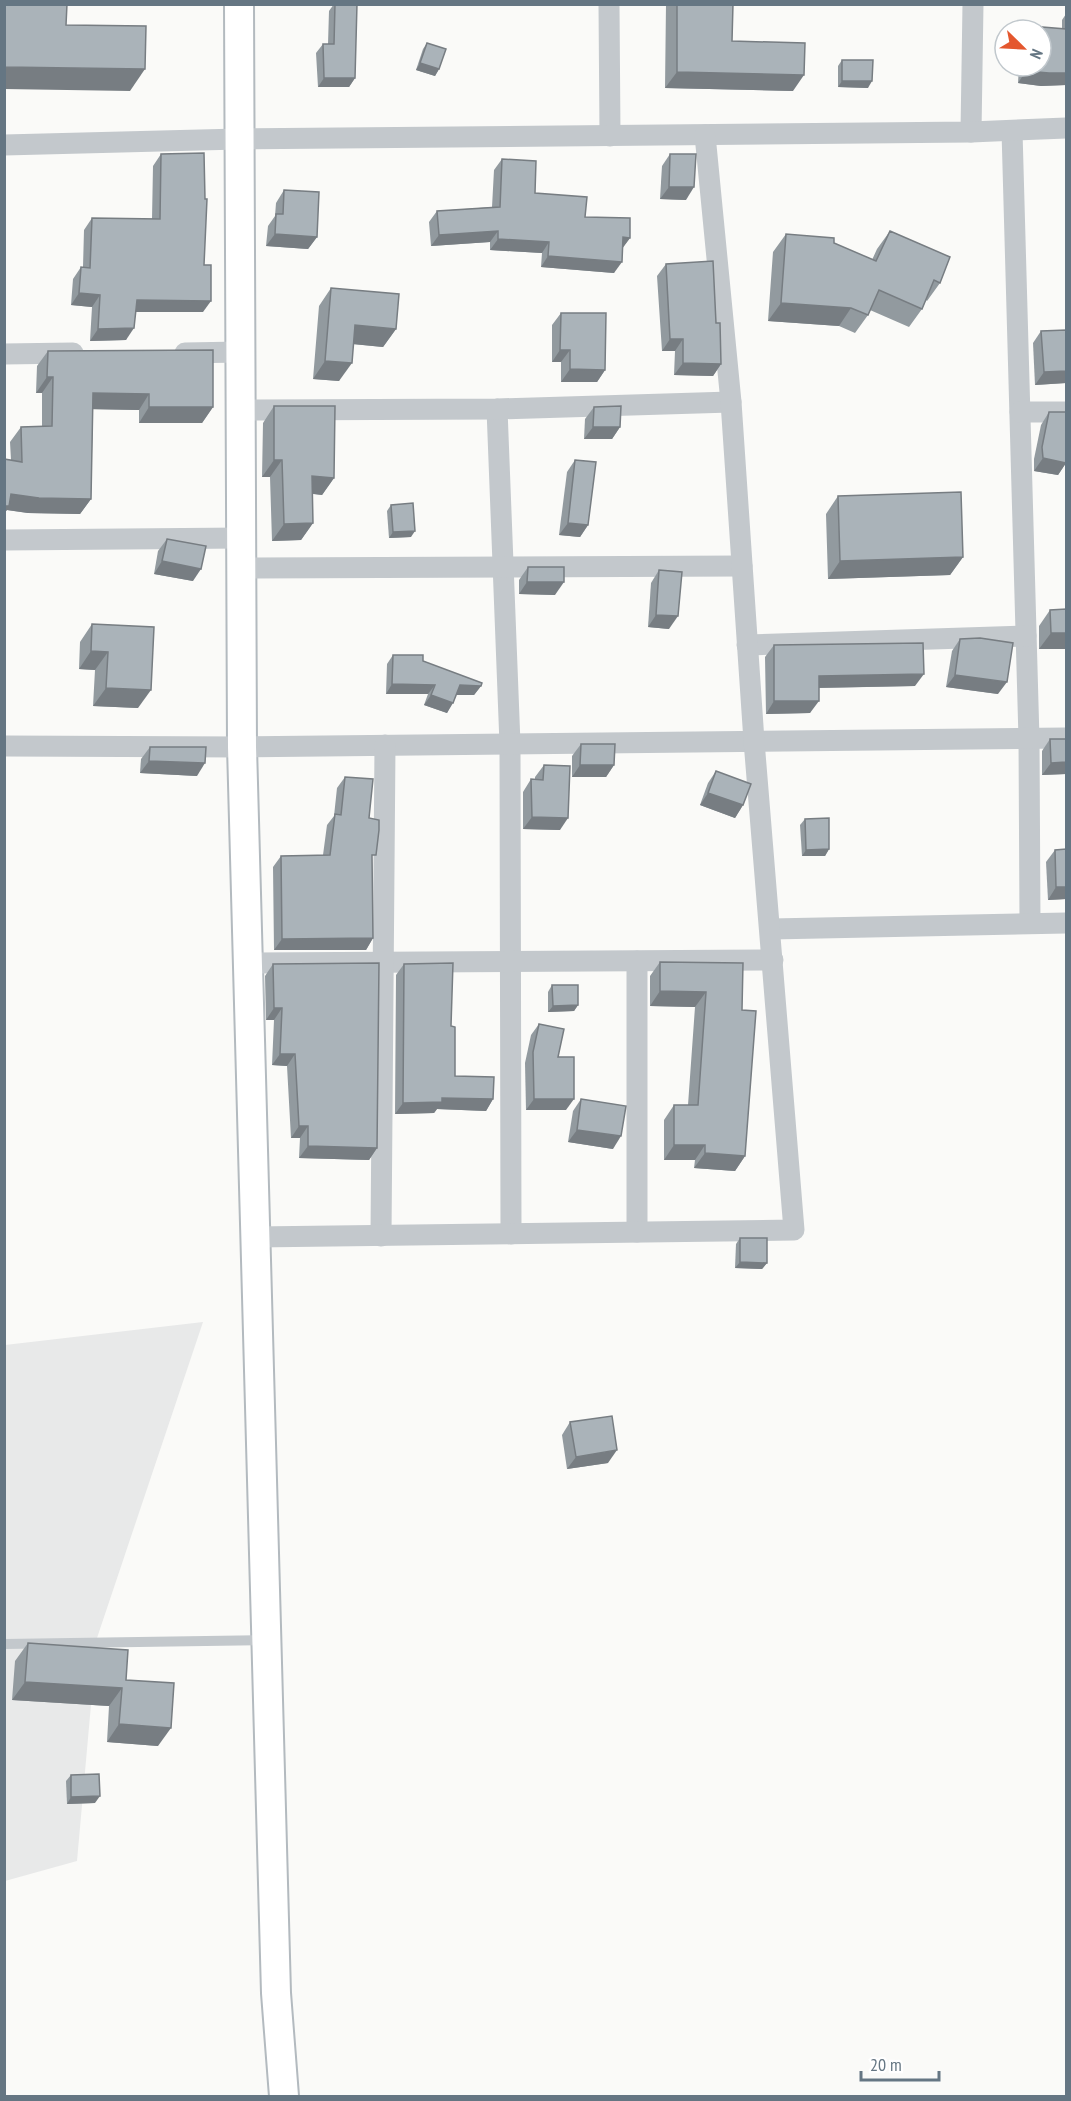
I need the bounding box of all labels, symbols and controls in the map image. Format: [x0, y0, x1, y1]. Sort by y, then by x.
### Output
north arrow [993, 18, 1053, 78]
text: N [1026, 46, 1048, 62]
scale bar [861, 2044, 939, 2082]
text: 20 m [870, 2053, 902, 2076]

